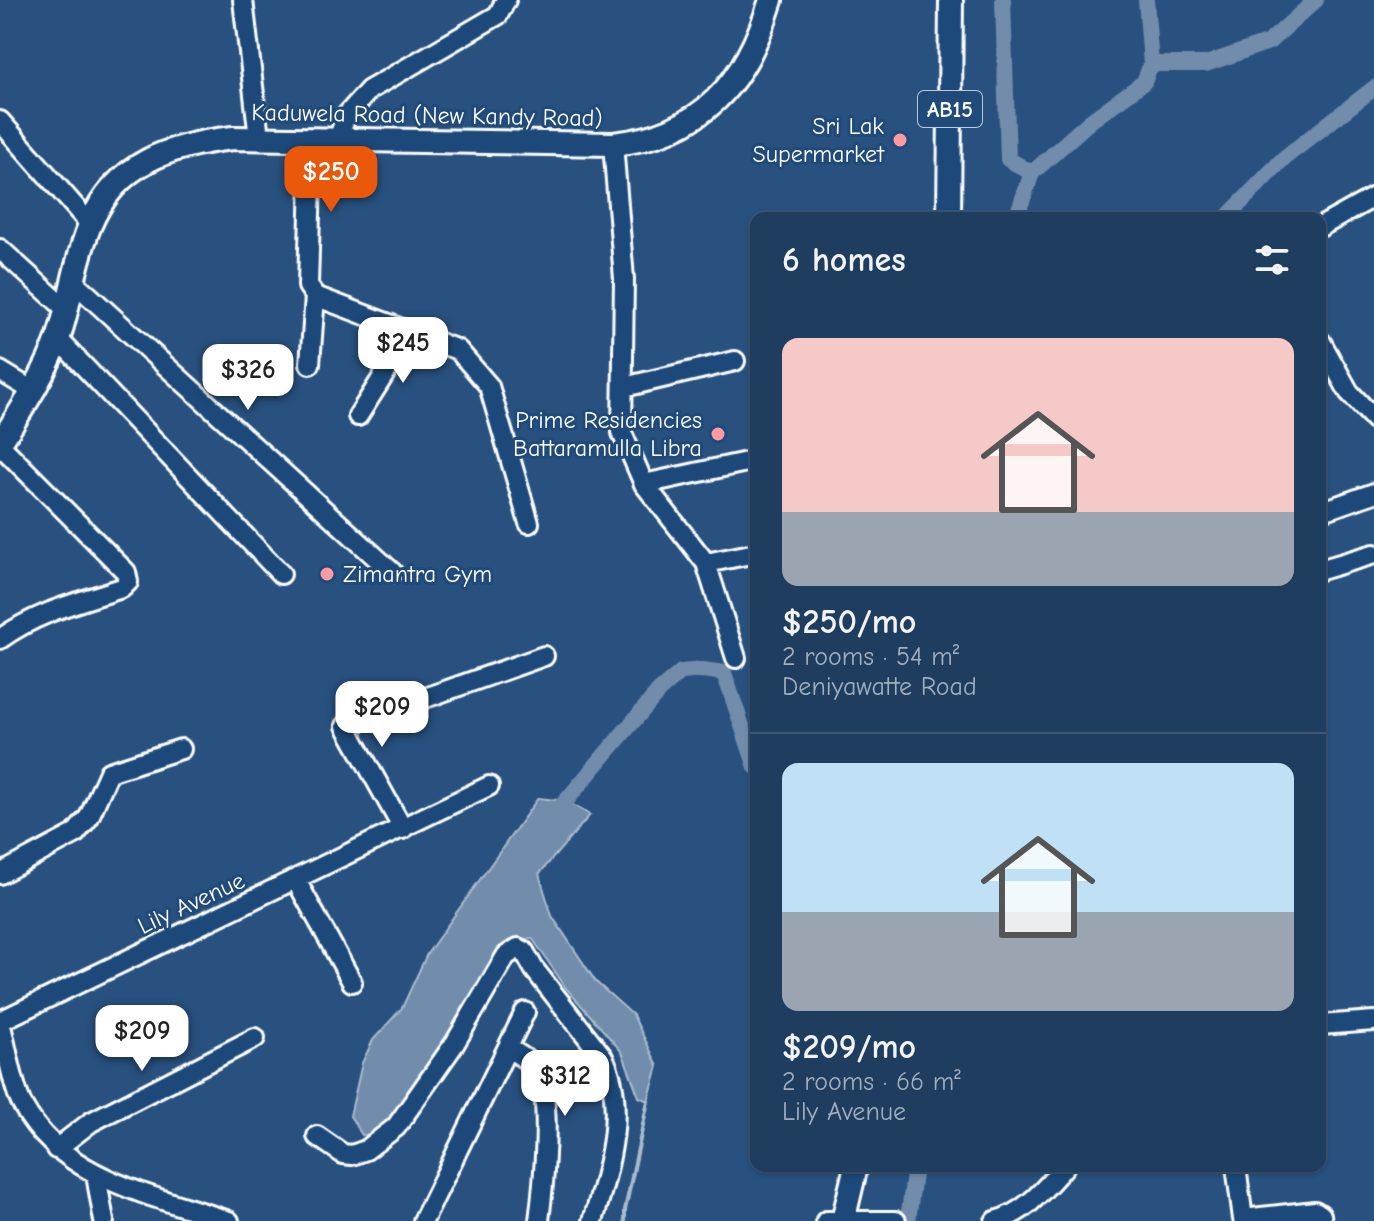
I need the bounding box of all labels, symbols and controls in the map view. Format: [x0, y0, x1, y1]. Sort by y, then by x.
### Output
road number: AB15 [918, 91, 982, 127]
street label: Kaduwela Road (New Kandy Road) [251, 98, 603, 132]
place label: Sri Lak Supermarket [752, 112, 885, 168]
marker: Sri Lak Supermarket [891, 131, 909, 149]
pin: $250 [284, 146, 378, 214]
text: $250 [302, 157, 360, 187]
icon: filters [1250, 238, 1294, 282]
text: 6 homes [782, 240, 906, 280]
pin: $245 [356, 317, 450, 385]
text: $245 [376, 328, 430, 358]
pin: $326 [201, 344, 295, 412]
text: $326 [220, 355, 276, 385]
icon: home [966, 390, 1110, 534]
place label: Prime Residencies Battaramulla Libra [513, 406, 702, 462]
marker: Prime Residencies Battaramulla Libra [709, 425, 727, 443]
place label: Zimantra Gym [343, 560, 492, 588]
marker: Zimantra Gym [318, 565, 336, 583]
text: $250/mo [782, 602, 916, 642]
text: 2 rooms · 54 m² [782, 642, 959, 672]
text: Deniyawatte Road [782, 672, 977, 702]
pin: $209 [335, 681, 429, 749]
text: $209 [353, 692, 411, 722]
icon: home [966, 815, 1110, 959]
street label: Lily Avenue [133, 866, 249, 940]
pin: $209 [95, 1005, 189, 1073]
text: $209 [113, 1016, 171, 1046]
text: $209/mo [782, 1027, 916, 1067]
pin: $312 [518, 1050, 612, 1118]
text: $312 [539, 1061, 591, 1091]
text: 2 rooms · 66 m² [782, 1067, 961, 1097]
text: Lily Avenue [782, 1097, 906, 1127]

